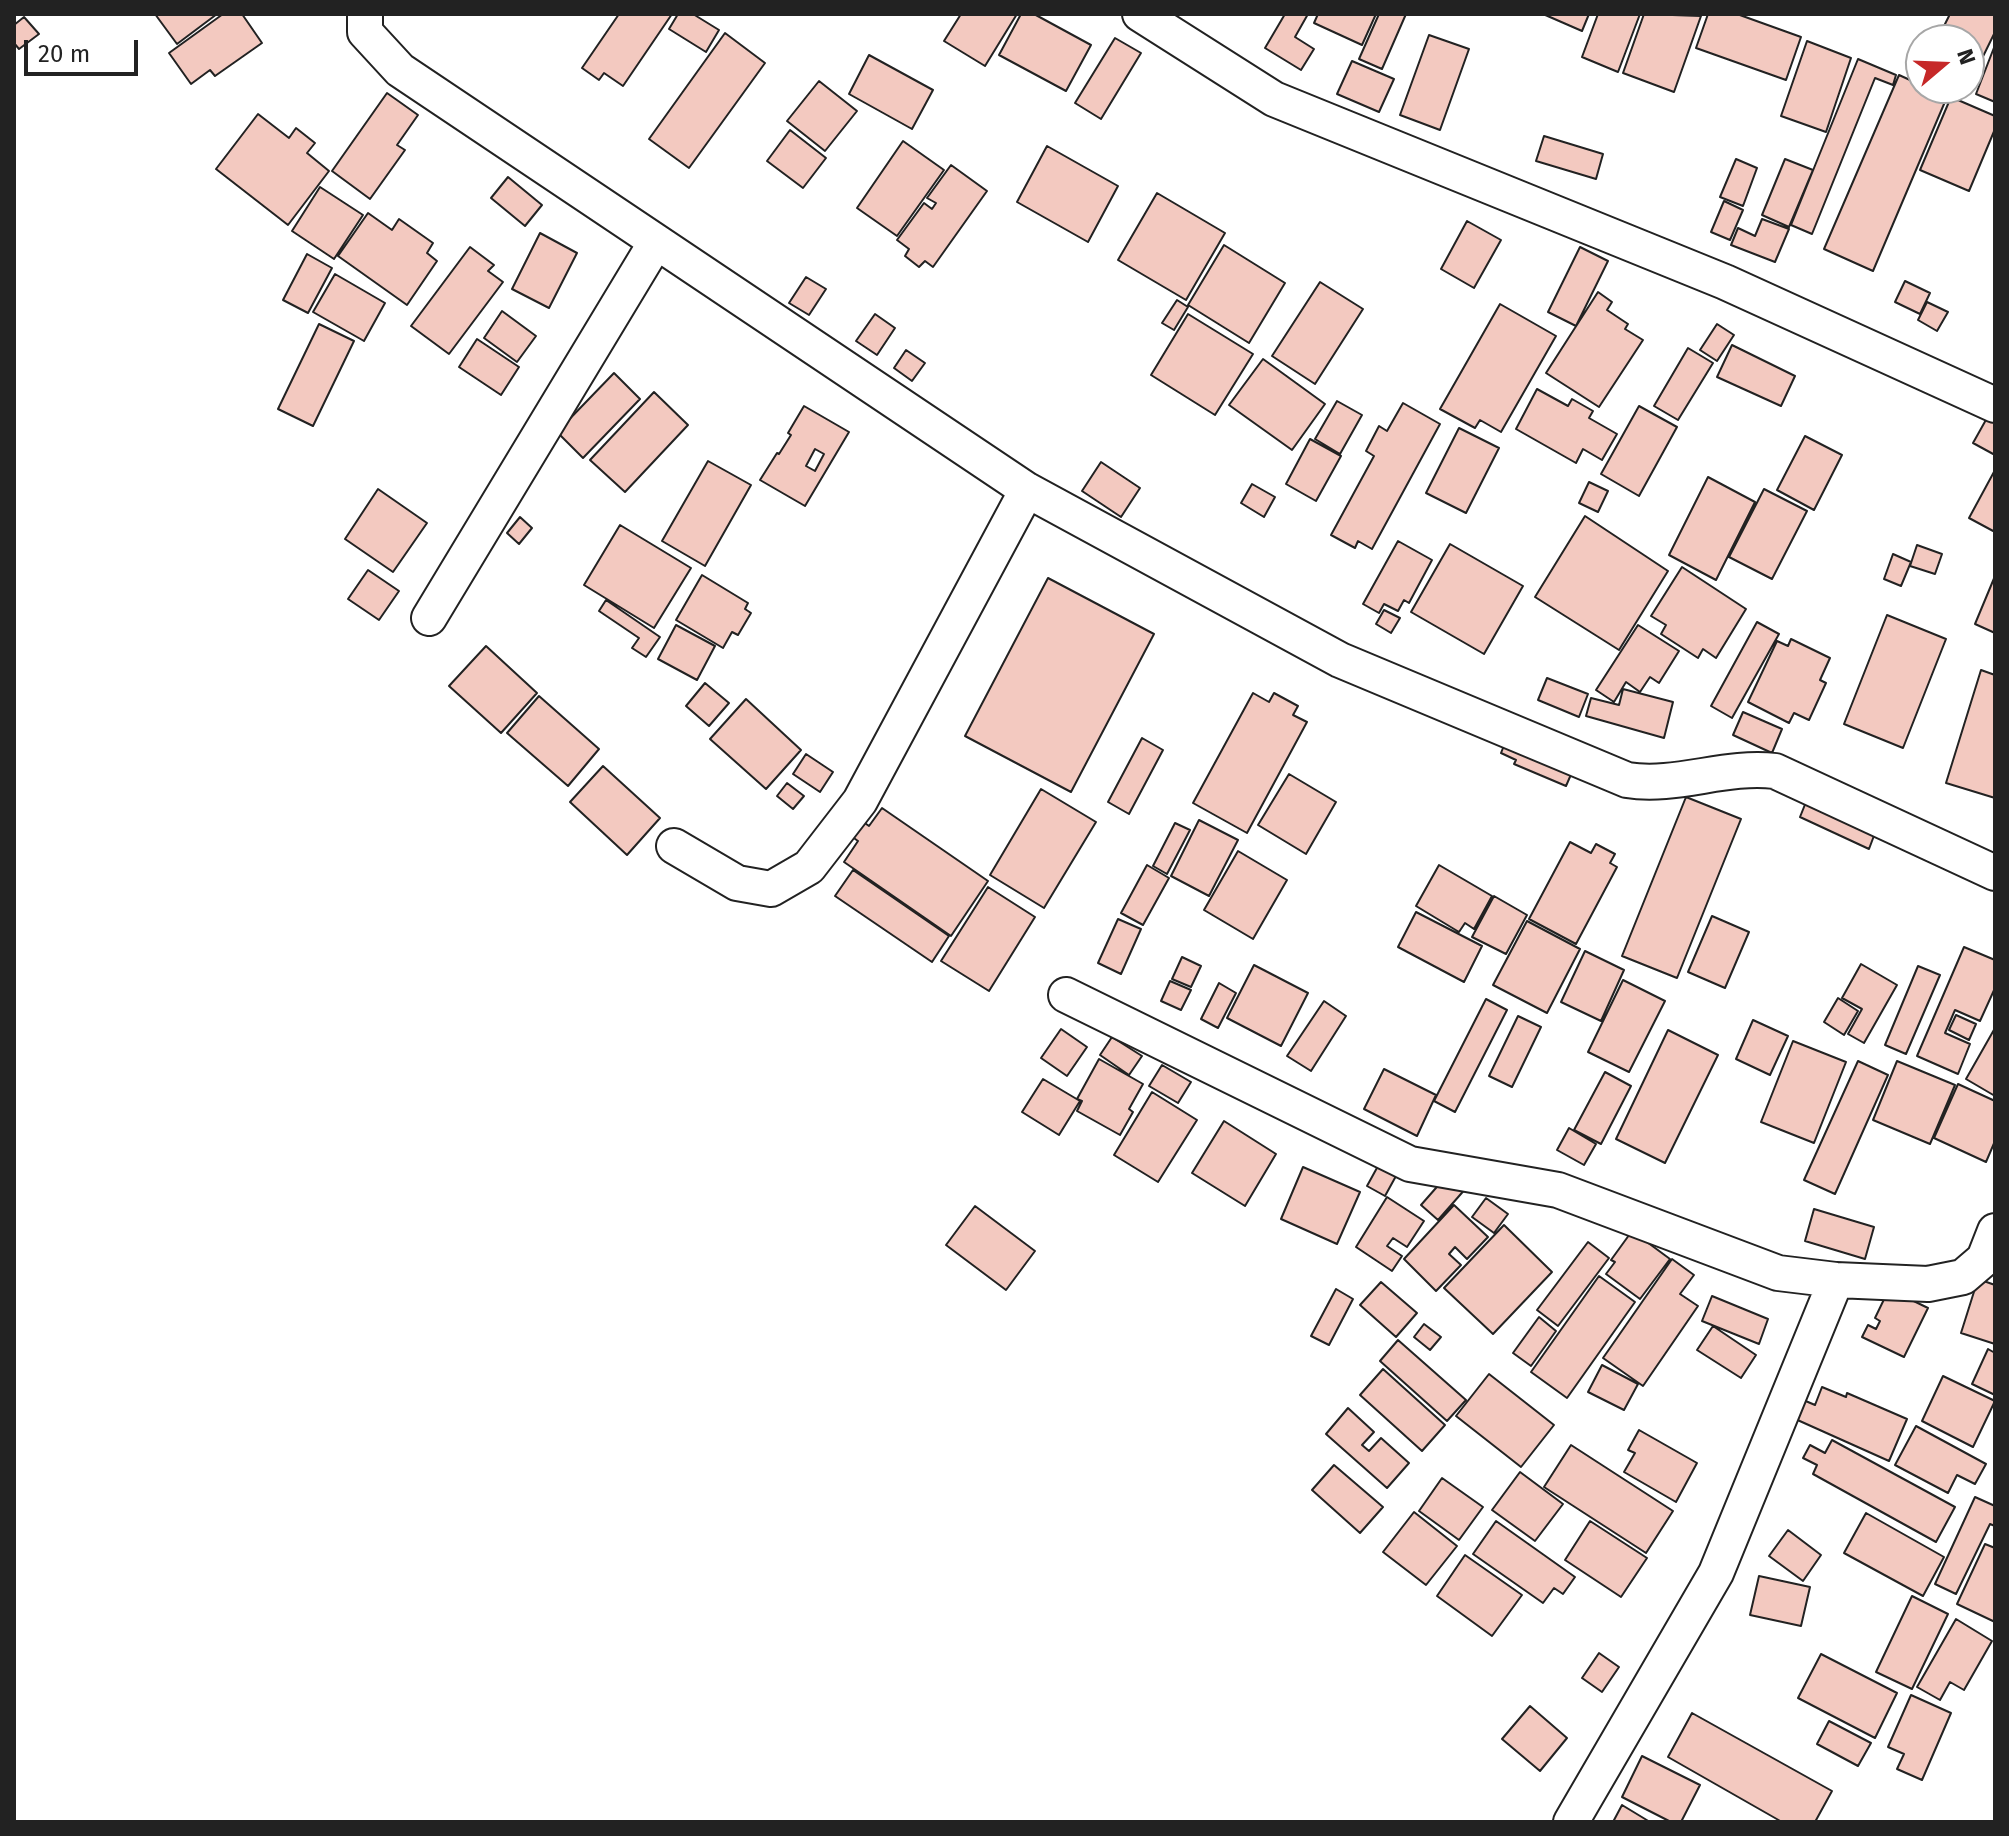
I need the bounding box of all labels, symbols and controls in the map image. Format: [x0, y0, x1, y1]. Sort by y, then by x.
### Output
scale bar [28, 24, 142, 74]
north arrow [1905, 24, 1985, 104]
text: 20 m [38, 40, 90, 68]
text: N [1951, 45, 1981, 68]

